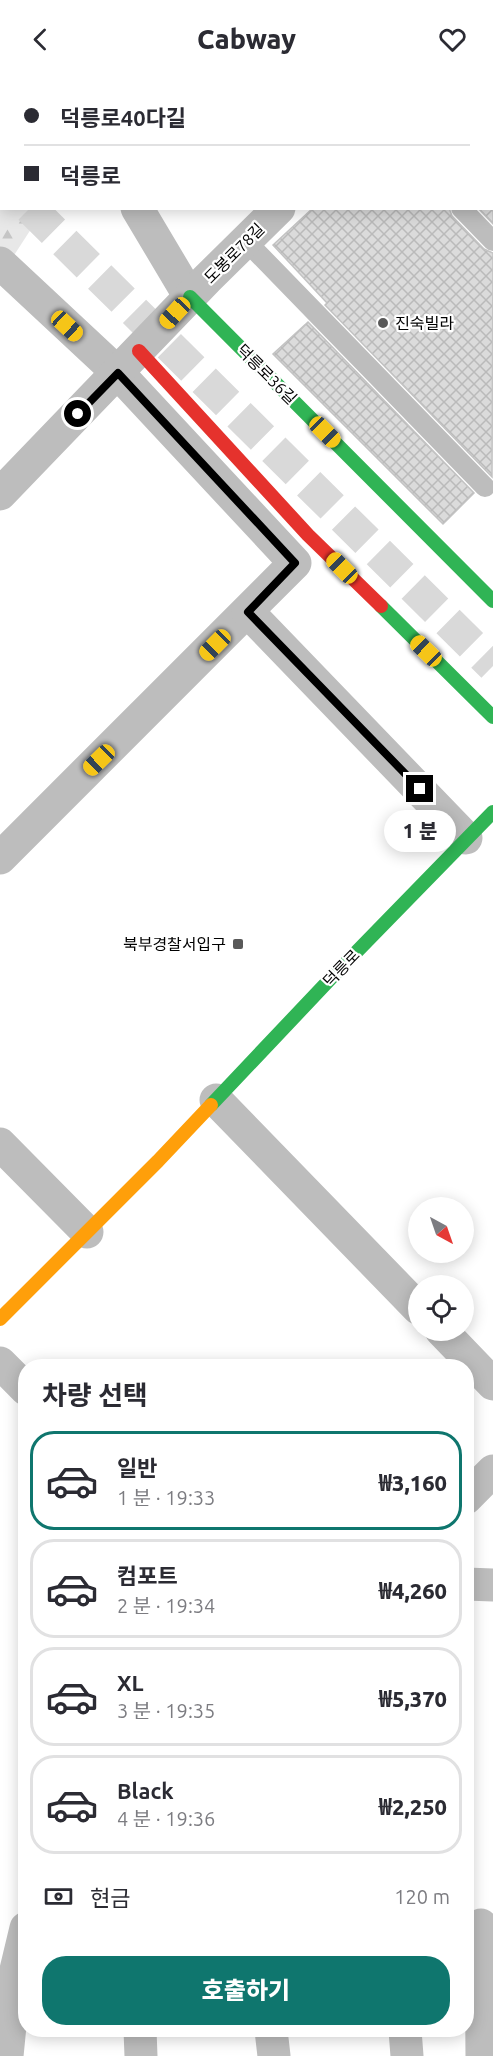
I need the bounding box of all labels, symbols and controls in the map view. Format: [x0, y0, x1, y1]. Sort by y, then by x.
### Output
icon: back [24, 23, 57, 56]
icon: heart [436, 23, 469, 56]
text: Cabway [197, 24, 296, 54]
text: 덕릉로40다길 [60, 105, 186, 130]
text: 덕릉로 [60, 163, 121, 188]
street label: 도봉로78길 [200, 219, 268, 287]
car [156, 294, 194, 332]
car [48, 307, 86, 345]
place label: 진숙빌라 [395, 314, 454, 332]
marker: 진숙빌라 [376, 316, 390, 330]
street label: 덕릉로36길 [233, 340, 301, 408]
route start [64, 400, 91, 427]
car [306, 413, 344, 451]
car [323, 549, 361, 587]
car [196, 626, 234, 664]
car [407, 632, 445, 670]
car [80, 741, 118, 779]
route end [406, 775, 433, 802]
callout: 1 분 [384, 810, 456, 852]
text: 1 분 [403, 819, 437, 842]
place label: 북부경찰서입구 [123, 935, 226, 953]
marker: 북부경찰서입구 [231, 937, 245, 951]
street label: 덕릉로 [319, 946, 363, 990]
north arrow [408, 1197, 474, 1263]
map controls [408, 1197, 474, 1341]
button: locate [408, 1275, 474, 1341]
text: 차량 선택 [42, 1380, 148, 1410]
icon: car [45, 1454, 99, 1508]
text: 일반 [117, 1455, 157, 1480]
text: ₩3,160 [379, 1470, 447, 1495]
text: 1 분 · 19:33 [117, 1486, 215, 1509]
icon: car [45, 1562, 99, 1616]
text: 컴포트 [117, 1563, 178, 1588]
text: ₩4,260 [379, 1578, 447, 1603]
text: 2 분 · 19:34 [117, 1594, 215, 1617]
icon: car [45, 1670, 99, 1724]
text: XL [117, 1670, 144, 1695]
text: ₩5,370 [379, 1686, 447, 1711]
text: 3 분 · 19:35 [117, 1699, 215, 1722]
icon: car [45, 1778, 99, 1832]
text: Black [117, 1778, 174, 1803]
text: ₩2,250 [379, 1794, 447, 1819]
text: 4 분 · 19:36 [117, 1807, 215, 1830]
icon: cash [42, 1880, 75, 1913]
text: 현금 [90, 1885, 130, 1910]
text: 120 m [394, 1885, 450, 1908]
button: 호출하기 [42, 1956, 450, 2025]

